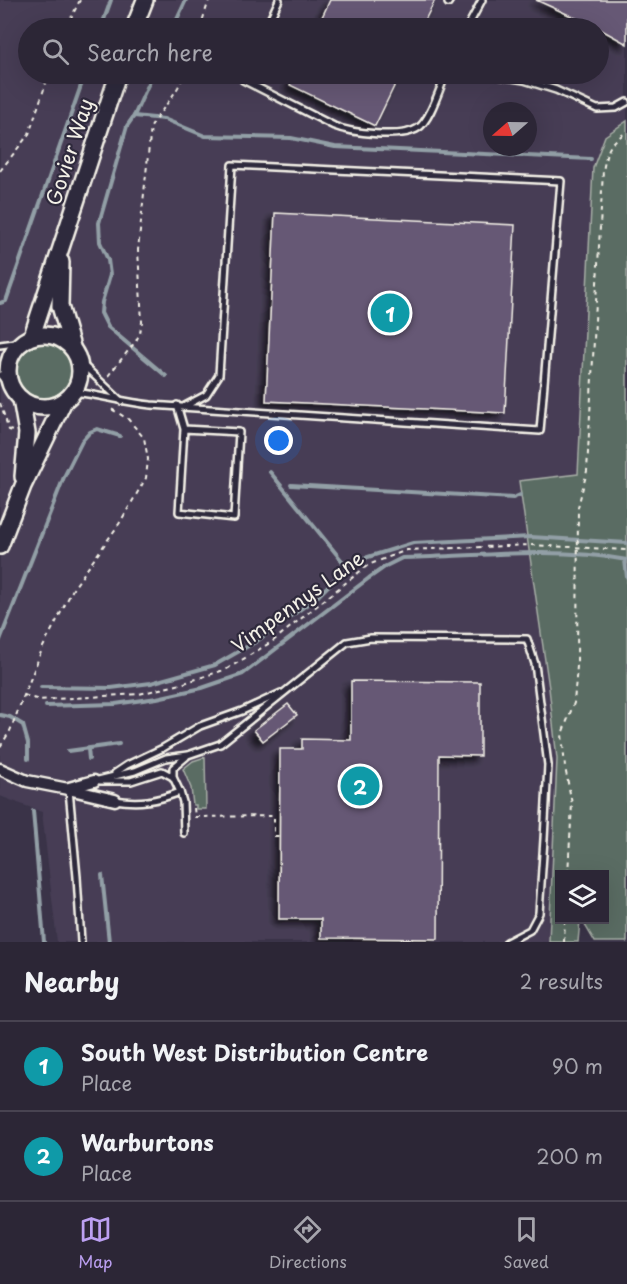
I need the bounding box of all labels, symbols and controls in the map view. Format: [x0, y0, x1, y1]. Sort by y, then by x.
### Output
search box [18, 18, 609, 84]
icon: search [39, 35, 72, 68]
text: Search here [87, 35, 213, 68]
street label: Govier Way [38, 94, 100, 209]
north arrow [483, 102, 537, 156]
pin: 1 [370, 290, 410, 336]
your location [264, 426, 293, 455]
street label: Vimpennys Lane [225, 543, 370, 660]
pin: 2 [340, 764, 380, 808]
map controls [555, 870, 609, 924]
button: layers [555, 870, 609, 924]
text: Nearby [24, 962, 119, 1001]
text: 2 results [520, 966, 603, 996]
text: South West Distribution Centre [81, 1035, 428, 1068]
text: 1 [39, 1051, 48, 1081]
text: 90 m [552, 1051, 603, 1081]
text: Place [81, 1068, 132, 1098]
text: Warburtons [81, 1125, 214, 1158]
text: 2 [36, 1141, 51, 1171]
text: 200 m [536, 1141, 603, 1171]
text: Place [81, 1158, 132, 1188]
tab: Map [78, 1213, 112, 1273]
tab: Directions [269, 1213, 347, 1273]
tab: Saved [503, 1213, 549, 1273]

